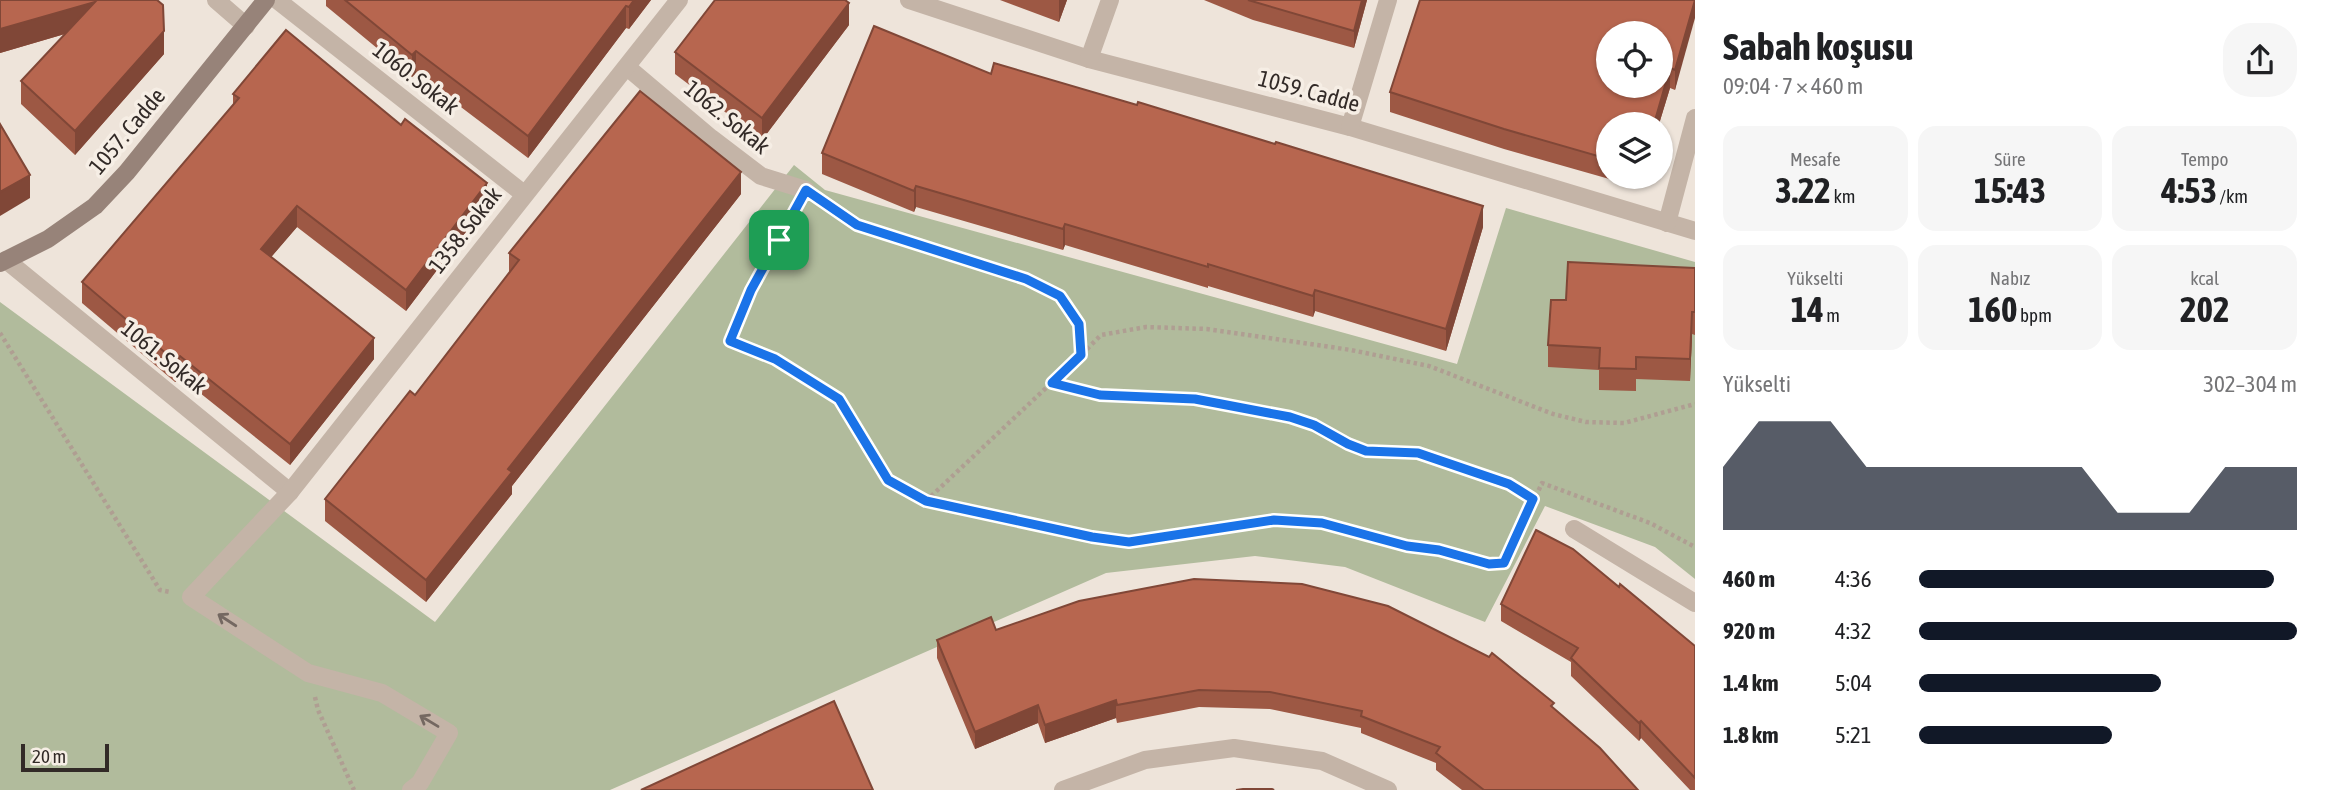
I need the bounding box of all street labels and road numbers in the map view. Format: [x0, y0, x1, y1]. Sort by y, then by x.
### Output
street label: 1060. Sokak [368, 36, 464, 120]
street label: 1059. Cadde [1256, 65, 1362, 117]
street label: 1062. Sokak [679, 75, 775, 159]
street label: 1057. Cadde [84, 83, 170, 179]
street label: 1358. Sokak [423, 182, 507, 278]
street label: 1061. Sokak [116, 315, 212, 399]

